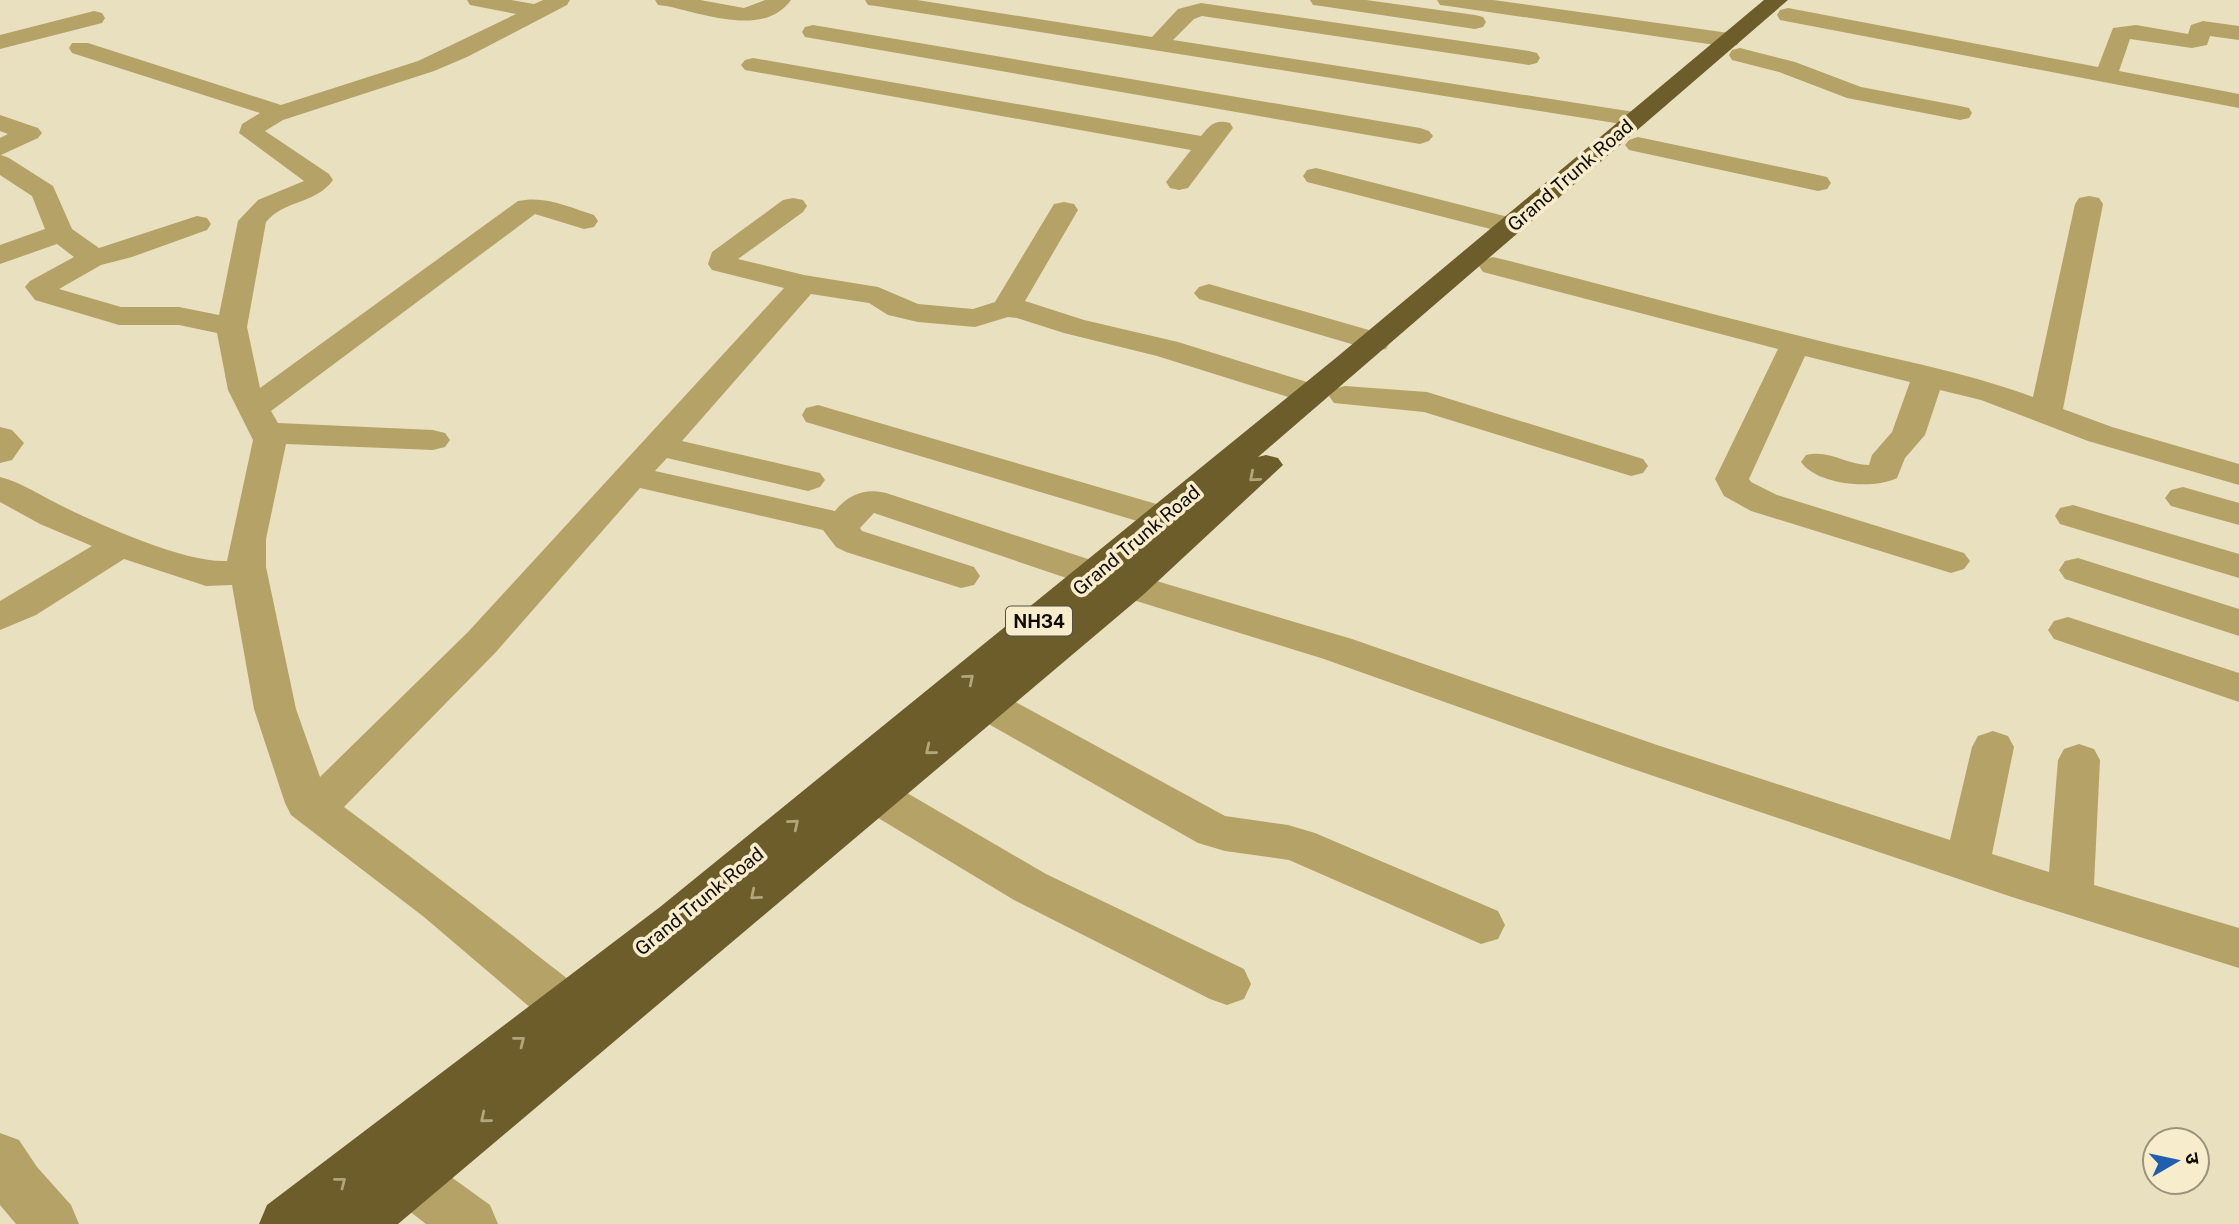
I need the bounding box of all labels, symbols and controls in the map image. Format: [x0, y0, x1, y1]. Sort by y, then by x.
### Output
street label: Grand Trunk Road [1503, 115, 1637, 235]
one-way arrow [1249, 469, 1262, 481]
street label: Grand Trunk Road [1068, 480, 1204, 600]
road number: NH34 [1006, 606, 1072, 636]
one-way arrow [961, 675, 974, 687]
one-way arrow [926, 742, 939, 754]
one-way arrow [786, 820, 799, 832]
street label: Grand Trunk Road [630, 842, 768, 960]
one-way arrow [750, 887, 763, 899]
one-way arrow [512, 1036, 524, 1049]
one-way arrow [480, 1110, 493, 1122]
north arrow [2141, 1126, 2211, 1196]
text: उ [2181, 1151, 2205, 1166]
one-way arrow [333, 1177, 346, 1190]

